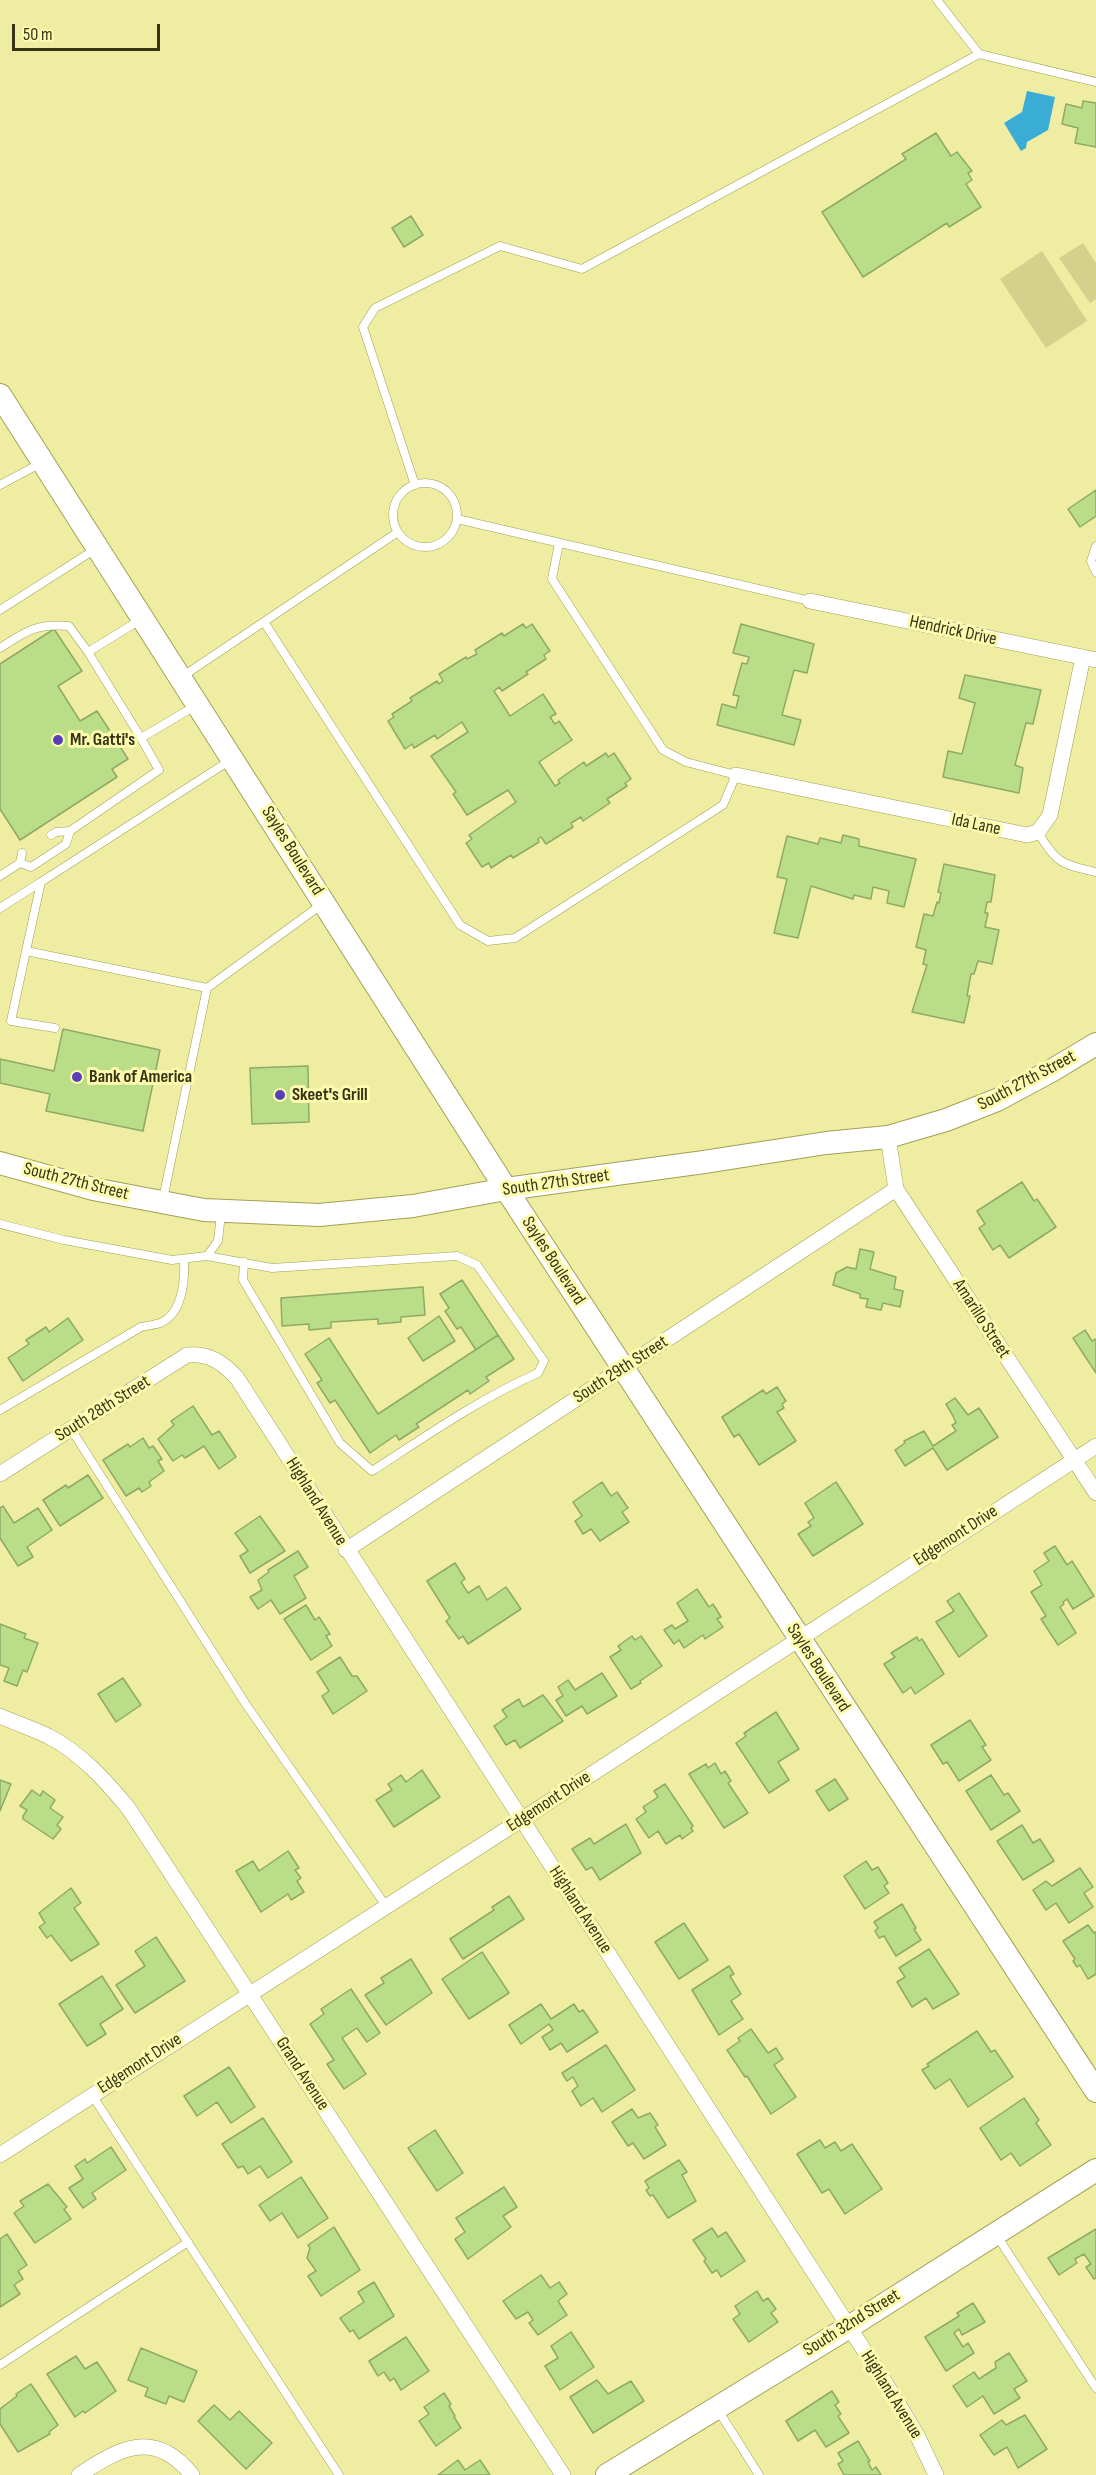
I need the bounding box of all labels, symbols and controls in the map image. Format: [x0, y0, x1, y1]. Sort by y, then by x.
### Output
scale bar [15, 12, 164, 50]
text: 50 m [23, 24, 53, 45]
street label: Hendrick Drive [907, 611, 999, 651]
place label: Mr. Gatti's [70, 729, 135, 751]
marker: Mr. Gatti's [51, 733, 65, 747]
street label: Sayles Boulevard [256, 803, 328, 899]
street label: Ida Lane [950, 809, 1002, 841]
street label: South 27th Street [974, 1046, 1080, 1116]
place label: Bank of America [89, 1066, 192, 1088]
marker: Bank of America [70, 1070, 84, 1084]
place label: Skeet's Grill [292, 1084, 368, 1106]
marker: Skeet's Grill [273, 1088, 287, 1102]
street label: South 27th Street [21, 1159, 131, 1205]
street label: South 27th Street [501, 1165, 611, 1201]
street label: Sayles Boulevard [516, 1213, 590, 1309]
street label: Amarillo Street [947, 1275, 1015, 1363]
street label: South 29th Street [570, 1331, 672, 1409]
street label: South 28th Street [51, 1371, 155, 1447]
street label: Highland Avenue [280, 1454, 352, 1550]
street label: Edgemont Drive [910, 1501, 1002, 1571]
street label: Sayles Boulevard [781, 1620, 855, 1716]
street label: Edgemont Drive [503, 1767, 595, 1837]
street label: Highland Avenue [544, 1862, 616, 1958]
street label: Edgemont Drive [94, 2029, 186, 2099]
street label: Grand Avenue [270, 2033, 334, 2115]
street label: South 32nd Street [800, 2285, 904, 2361]
street label: Highland Avenue [855, 2347, 927, 2443]

